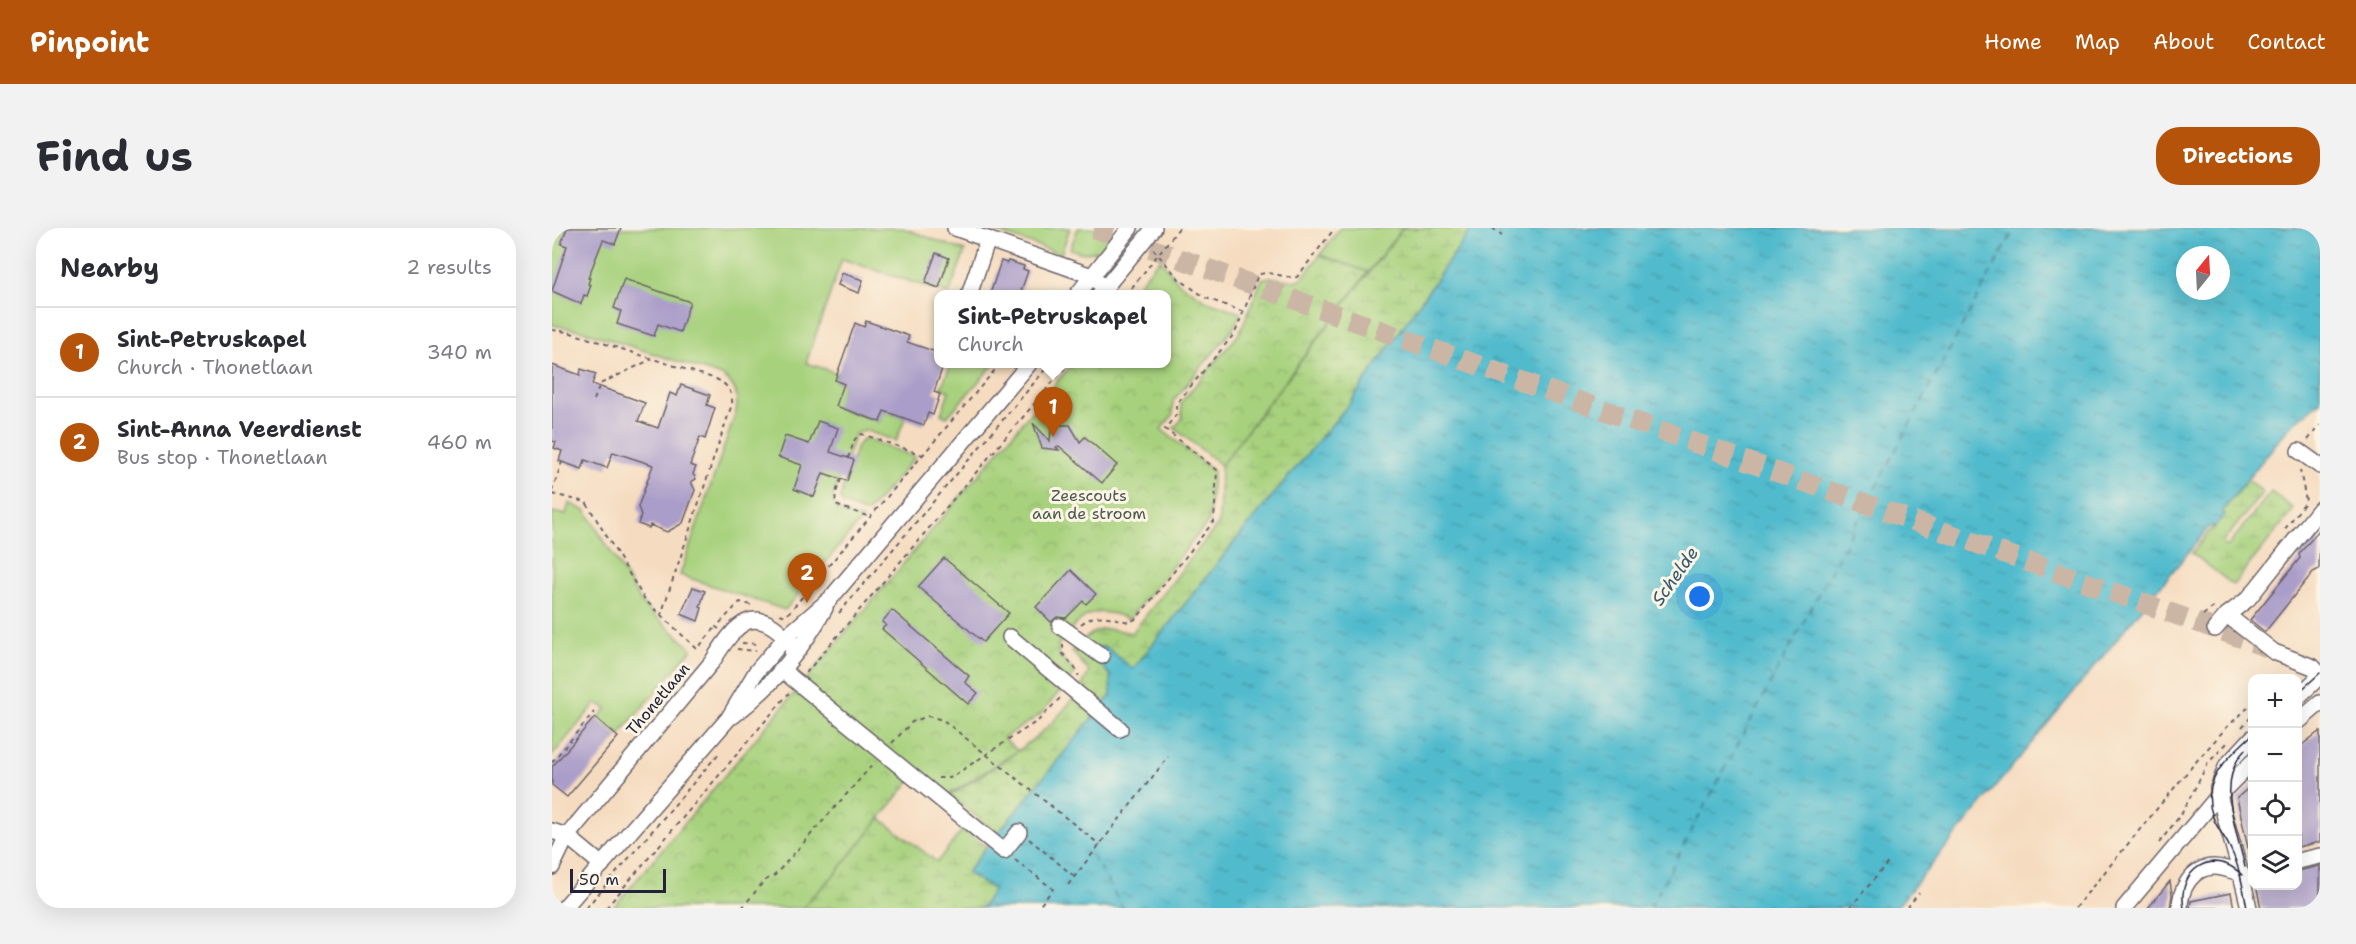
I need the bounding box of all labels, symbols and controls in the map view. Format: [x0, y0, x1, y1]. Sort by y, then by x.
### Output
text: Pinpoint [30, 23, 149, 61]
text: Home [1984, 28, 2042, 56]
text: Map [2075, 28, 2120, 56]
text: About [2153, 28, 2214, 56]
text: Contact [2247, 28, 2326, 56]
button: Directions [2156, 127, 2320, 185]
text: Find us [36, 128, 193, 184]
north arrow [2176, 246, 2230, 300]
text: Nearby [60, 250, 159, 285]
text: 2 results [406, 254, 492, 280]
popup [934, 290, 1171, 368]
text: Sint-Petruskapel [958, 302, 1147, 331]
text: Sint-Petruskapel [117, 325, 307, 354]
text: Church [958, 331, 1024, 357]
text: 1 [75, 339, 84, 365]
text: 340 m [427, 339, 492, 365]
text: Church · Thonetlaan [117, 354, 313, 380]
pin: 1 [1034, 388, 1072, 437]
text: Sint-Anna Veerdienst [117, 415, 362, 444]
text: 2 [73, 429, 87, 455]
text: 460 m [427, 429, 492, 455]
text: Bus stop · Thonetlaan [117, 444, 328, 470]
park label: Zeescouts aan de stroom [1032, 485, 1146, 524]
water label: Schelde [1646, 542, 1704, 610]
pin: 2 [788, 554, 826, 603]
your location [1685, 582, 1714, 611]
street label: Thonetlaan [622, 658, 695, 740]
map controls [2248, 674, 2302, 890]
button: + [2248, 674, 2302, 728]
button: − [2248, 728, 2302, 782]
button: locate [2248, 782, 2302, 836]
button: layers [2248, 836, 2302, 890]
scale bar [570, 866, 666, 894]
text: 50 m [579, 869, 619, 890]

